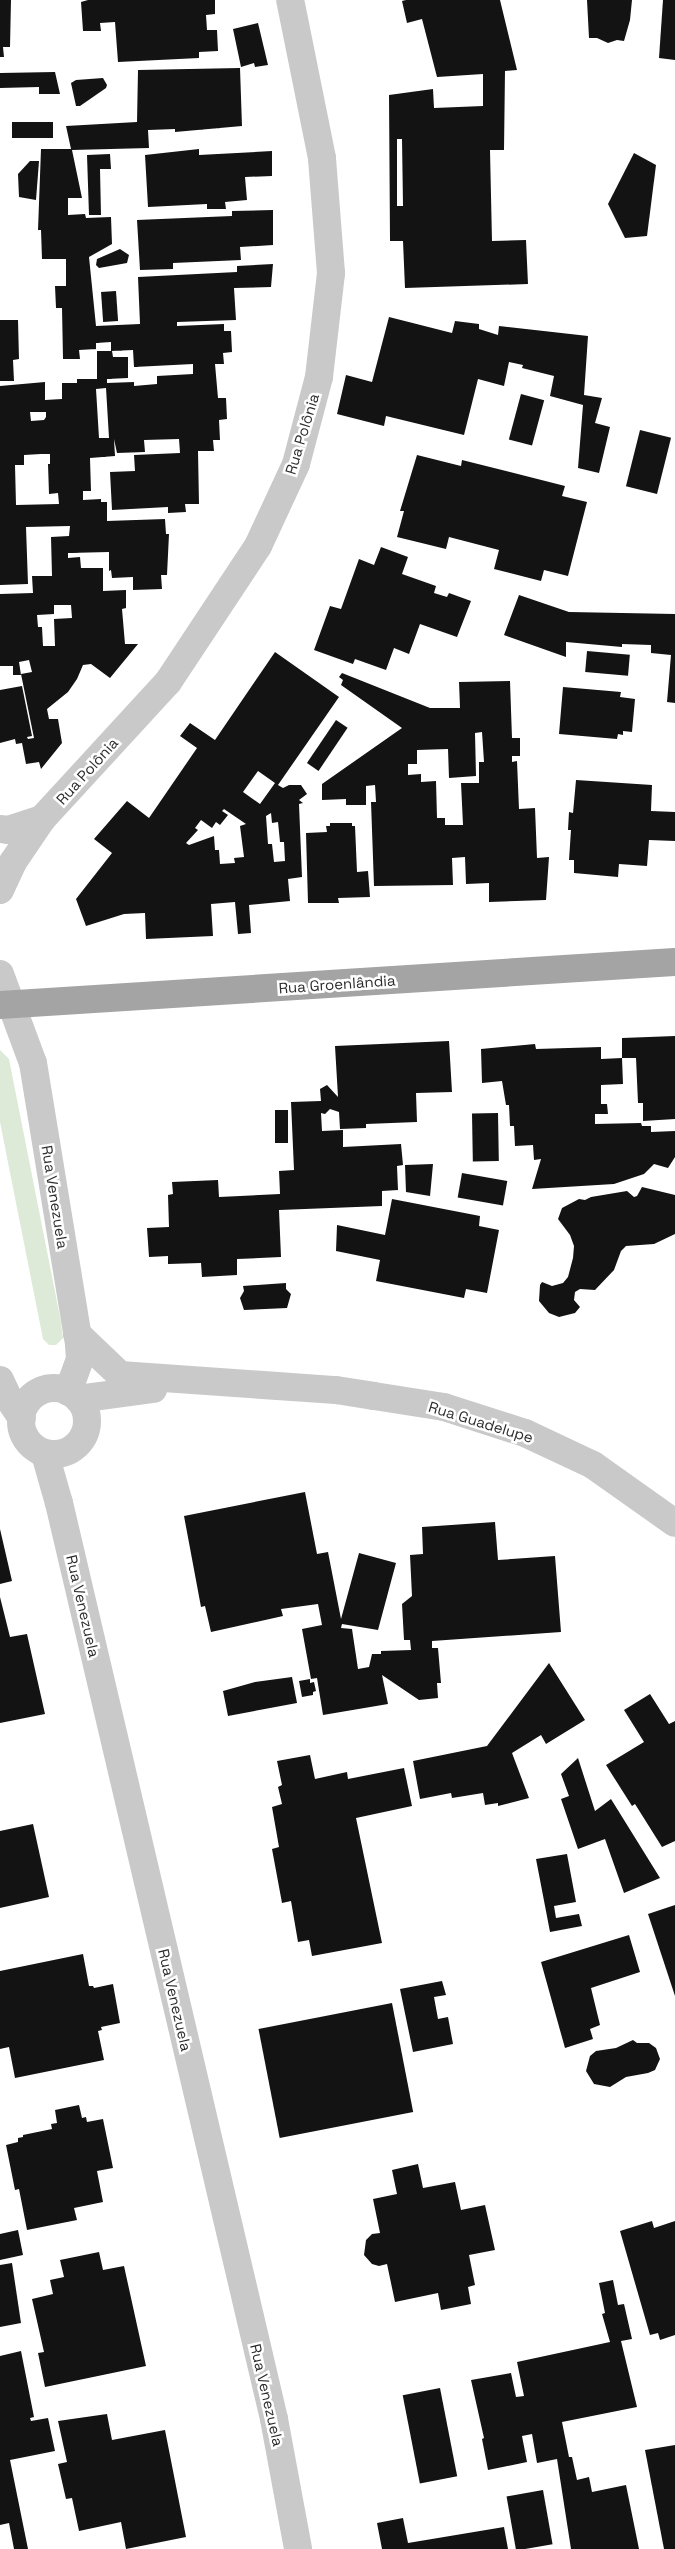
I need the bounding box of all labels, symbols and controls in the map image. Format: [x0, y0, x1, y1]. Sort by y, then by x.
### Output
street label: Rua Polônia [281, 391, 323, 477]
street label: Rua Polônia [52, 734, 122, 808]
street label: Rua Groenlândia [278, 971, 396, 997]
street label: Rua Venezuela [38, 1144, 72, 1250]
street label: Rua Guadelupe [426, 1398, 536, 1446]
street label: Rua Venezuela [62, 1553, 104, 1659]
street label: Rua Venezuela [154, 1947, 196, 2053]
street label: Rua Venezuela [246, 2342, 288, 2448]

